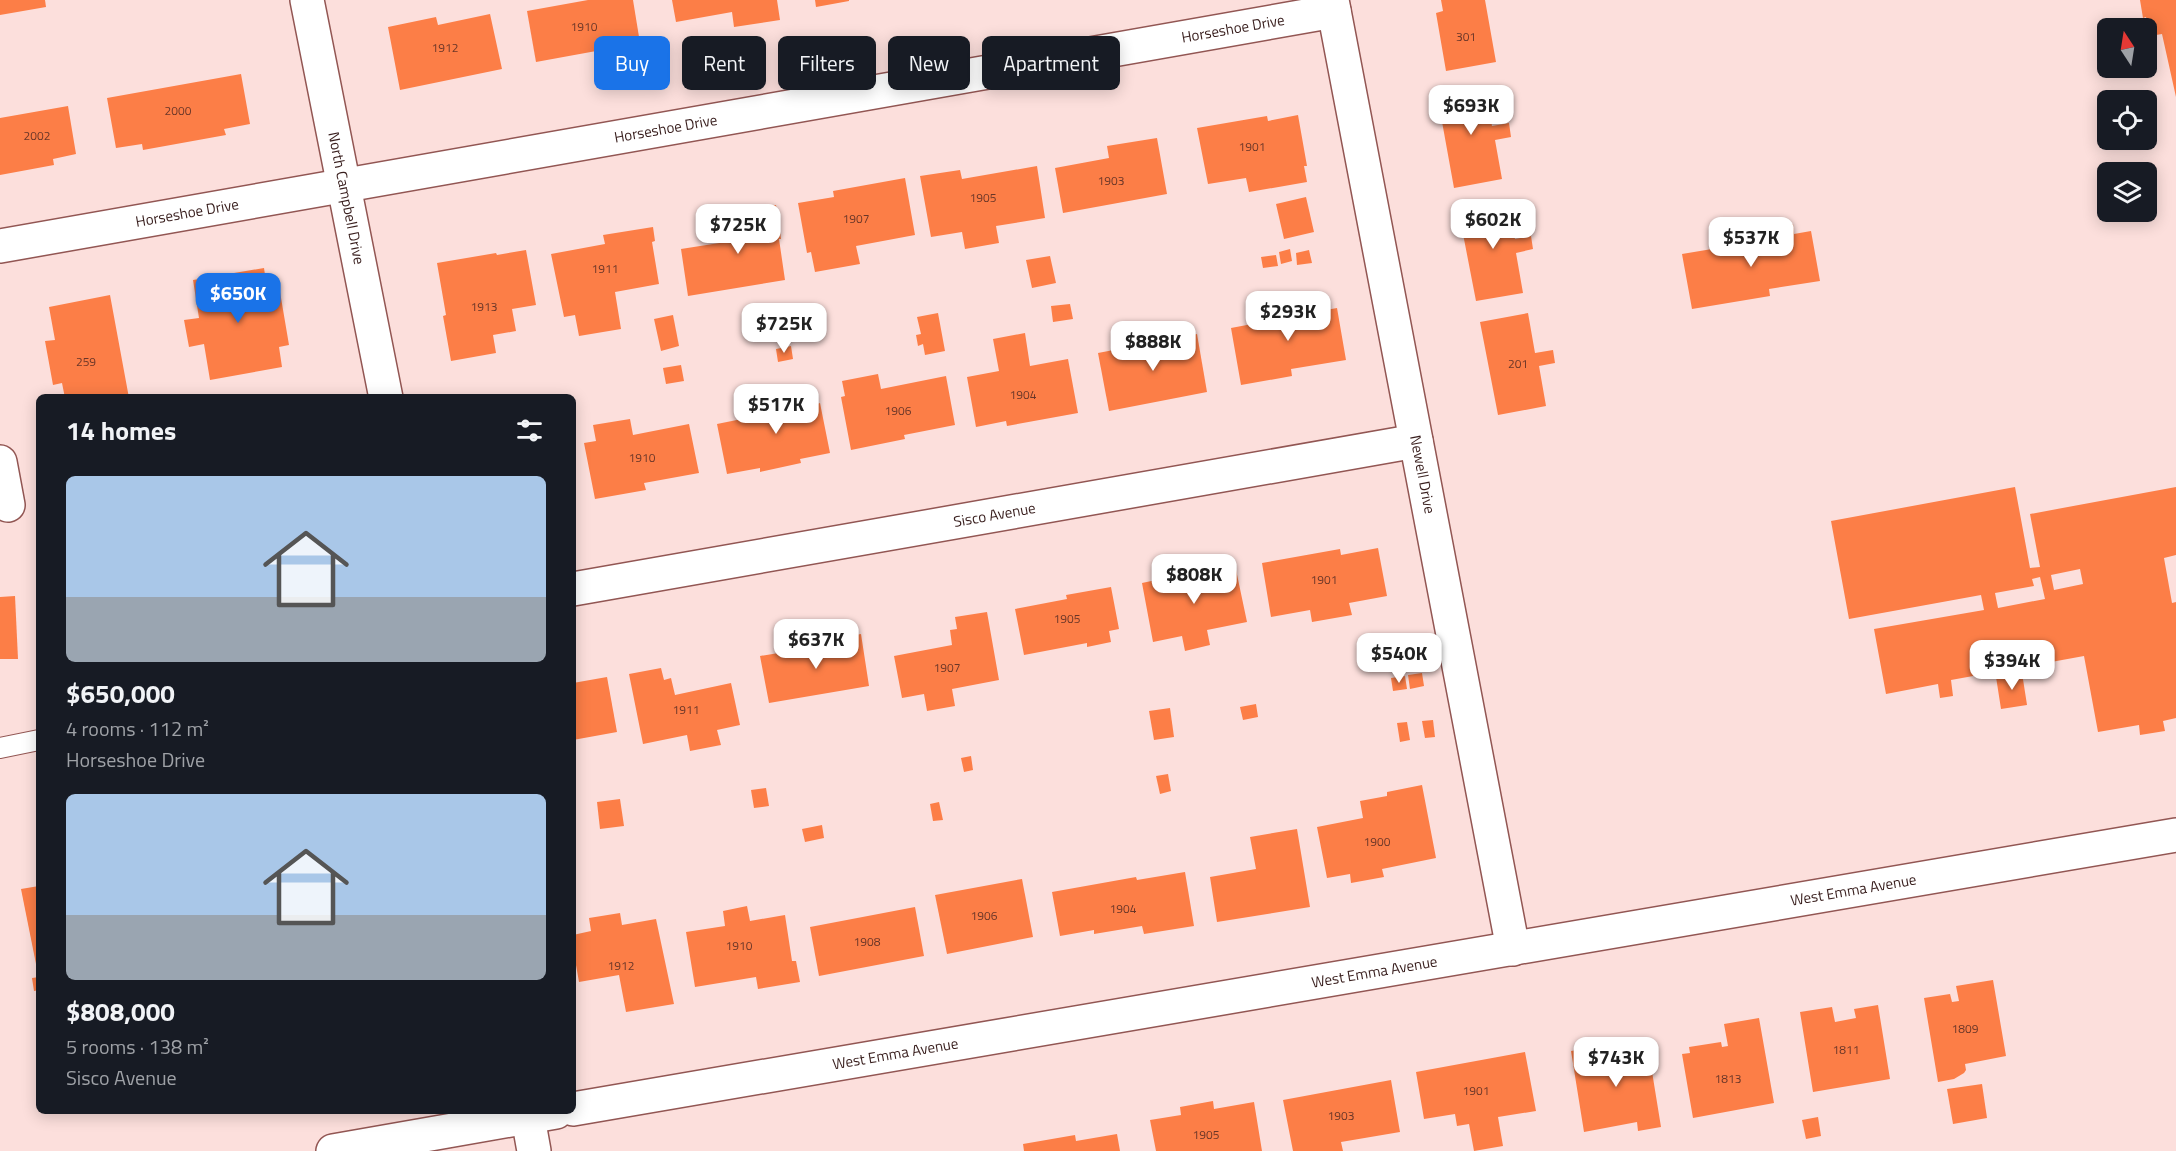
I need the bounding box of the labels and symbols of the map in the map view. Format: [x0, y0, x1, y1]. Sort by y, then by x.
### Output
street label: Horseshoe Drive [1179, 8, 1286, 49]
house number: 1910 [571, 17, 598, 36]
north arrow [2097, 18, 2157, 78]
house number: 301 [1456, 27, 1476, 46]
house number: 1912 [432, 38, 458, 57]
pin: $693K [1429, 85, 1513, 136]
house number: 2000 [165, 101, 192, 120]
street label: Horseshoe Drive [612, 108, 719, 149]
house number: 2002 [24, 126, 50, 145]
street label: North Campbell Drive [322, 130, 371, 266]
house number: 1901 [1239, 137, 1265, 156]
house number: 1903 [1098, 171, 1124, 190]
house number: 1905 [970, 188, 997, 207]
street label: Horseshoe Drive [134, 192, 240, 233]
pin: $602K [1451, 199, 1535, 250]
pin: $725K [696, 204, 780, 255]
house number: 1907 [843, 209, 869, 228]
pin: $537K [1709, 217, 1793, 268]
house number: 1911 [592, 259, 618, 278]
pin: $650K [196, 273, 280, 324]
pin: $293K [1246, 291, 1330, 342]
house number: 1913 [471, 297, 497, 316]
pin: $725K [742, 303, 826, 354]
pin: $888K [1111, 321, 1195, 372]
house number: 259 [76, 352, 96, 371]
house number: 201 [1508, 354, 1528, 373]
pin: $517K [734, 384, 818, 435]
house number: 1904 [1010, 385, 1037, 404]
house number: 1906 [885, 401, 912, 420]
street label: Newell Drive [1404, 433, 1442, 516]
house number: 1910 [629, 448, 656, 467]
street label: Sisco Avenue [952, 496, 1037, 533]
pin: $808K [1152, 554, 1236, 605]
house number: 1901 [1311, 570, 1337, 589]
house number: 1905 [1054, 609, 1081, 628]
pin: $637K [774, 619, 858, 670]
pin: $540K [1357, 633, 1441, 684]
pin: $394K [1970, 640, 2054, 691]
house number: 1907 [934, 658, 960, 677]
house number: 1911 [673, 700, 699, 719]
house number: 1900 [1364, 832, 1391, 851]
street label: West Emma Avenue [1789, 868, 1918, 912]
house number: 1904 [1110, 899, 1137, 918]
house number: 1906 [971, 906, 998, 925]
house number: 1908 [854, 932, 881, 951]
house number: 1910 [726, 936, 753, 955]
street label: West Emma Avenue [1310, 949, 1439, 994]
house number: 1912 [608, 956, 634, 975]
house number: 1809 [1952, 1019, 1979, 1038]
street label: West Emma Avenue [831, 1031, 960, 1075]
pin: $743K [1574, 1037, 1658, 1088]
house number: 1811 [1833, 1040, 1859, 1059]
house number: 1813 [1715, 1069, 1741, 1088]
house number: 1901 [1463, 1081, 1489, 1100]
house number: 1903 [1328, 1106, 1354, 1125]
house number: 1905 [1193, 1125, 1220, 1144]

